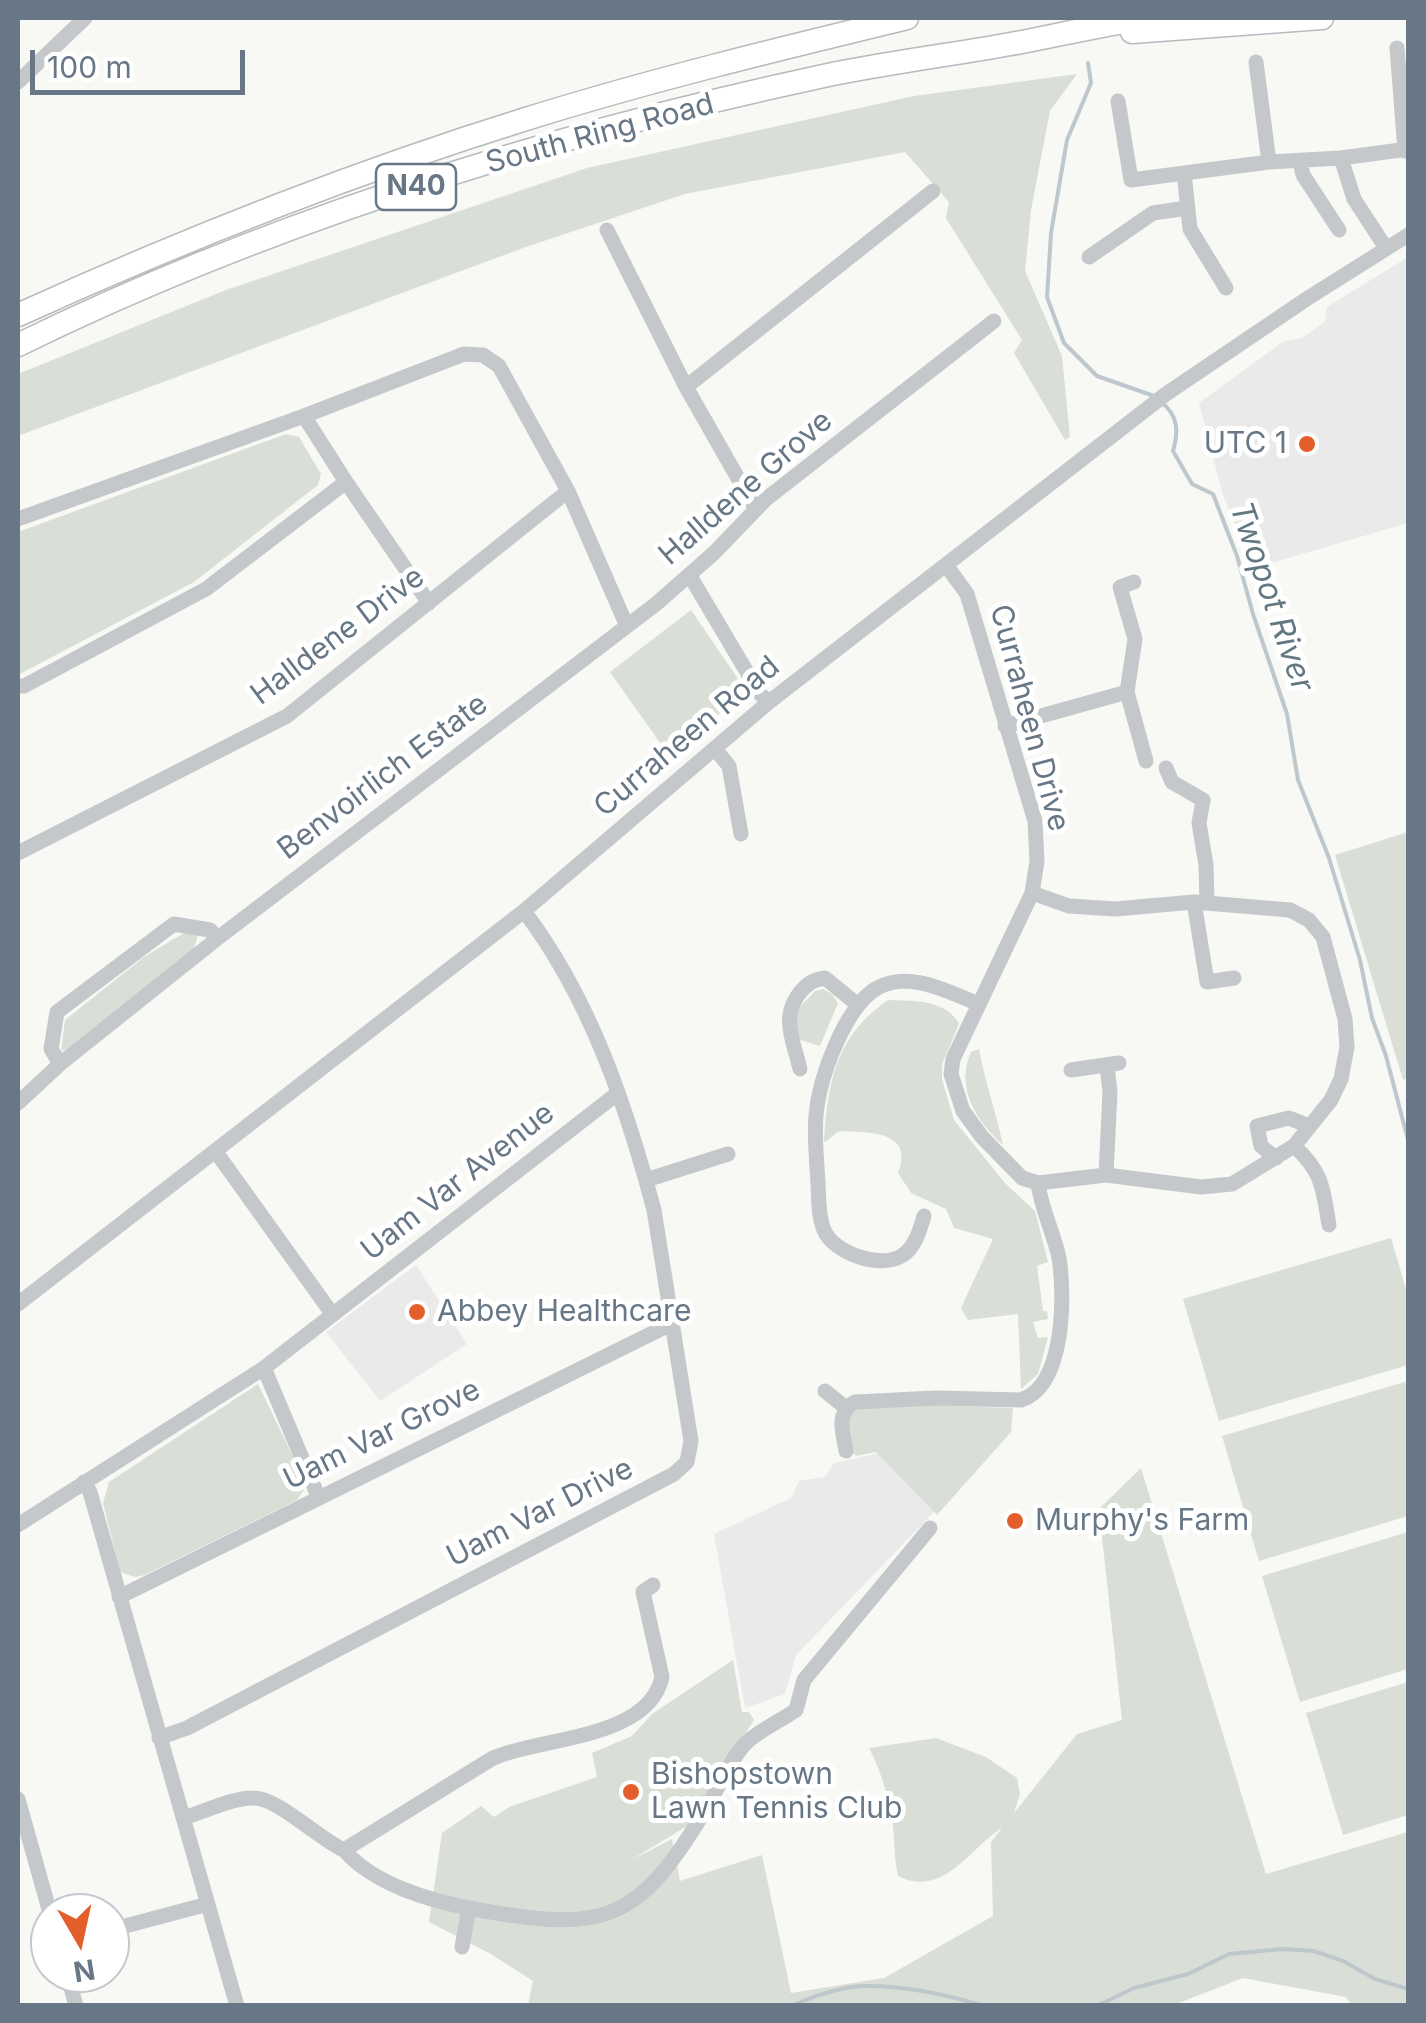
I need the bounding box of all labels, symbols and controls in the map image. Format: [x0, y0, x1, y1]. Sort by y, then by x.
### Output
scale bar [35, 30, 250, 92]
text: 100 m [47, 49, 132, 85]
street label: South Ring Road [482, 86, 718, 182]
road number: N40 [376, 164, 456, 210]
street label: Halldene Grove [652, 403, 840, 573]
place label: UTC 1 [1204, 426, 1287, 462]
marker: UTC 1 [1296, 433, 1318, 455]
water label: Twopot River [1221, 497, 1321, 697]
street label: Halldene Drive [244, 559, 432, 713]
street label: Curraheen Drive [981, 601, 1077, 835]
street label: Curraheen Road [587, 649, 787, 825]
street label: Benvoirlich Estate [271, 686, 495, 868]
street label: Uam Var Avenue [354, 1095, 562, 1269]
place label: Abbey Healthcare [437, 1294, 691, 1330]
marker: Abbey Healthcare [406, 1301, 428, 1323]
street label: Uam Var Grove [278, 1372, 486, 1498]
street label: Uam Var Drive [441, 1451, 639, 1575]
place label: Murphy's Farm [1035, 1503, 1249, 1539]
marker: Murphy's Farm [1004, 1510, 1026, 1532]
place label: Bishopstown Lawn Tennis Club [651, 1757, 902, 1828]
marker: Bishopstown Lawn Tennis Club [620, 1781, 642, 1803]
north arrow [30, 1893, 130, 1993]
text: N [71, 1952, 98, 1989]

